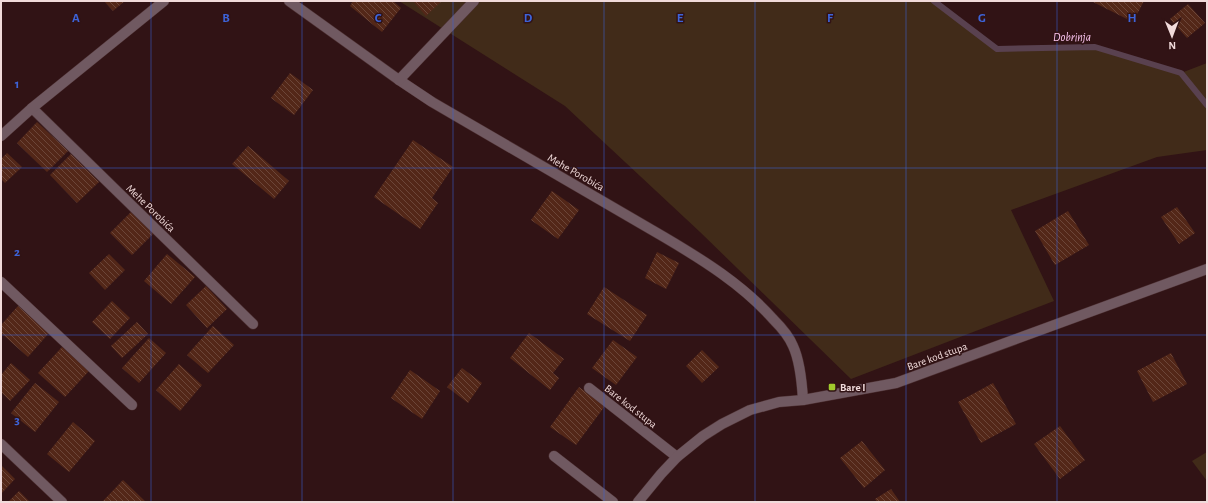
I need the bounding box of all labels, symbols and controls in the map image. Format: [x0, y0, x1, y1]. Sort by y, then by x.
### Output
text: A [72, 12, 80, 25]
text: B [222, 12, 230, 25]
text: C [375, 12, 382, 25]
text: D [524, 12, 533, 25]
text: E [677, 12, 684, 25]
text: F [827, 12, 834, 25]
text: G [978, 12, 986, 25]
text: H [1127, 12, 1137, 25]
north arrow [1152, 16, 1192, 56]
water label: Dobrinja [1053, 31, 1091, 44]
text: N [1168, 40, 1176, 51]
text: 1 [15, 78, 19, 91]
street label: Mehe Porobića [546, 152, 606, 193]
street label: Mehe Porobića [124, 182, 177, 234]
text: 2 [14, 246, 20, 259]
street label: Bare kod stupa [906, 341, 969, 372]
marker: Bare I [827, 382, 837, 392]
place label: Bare I [840, 382, 866, 393]
street label: Bare kod stupa [603, 383, 659, 430]
text: 3 [14, 414, 20, 427]

